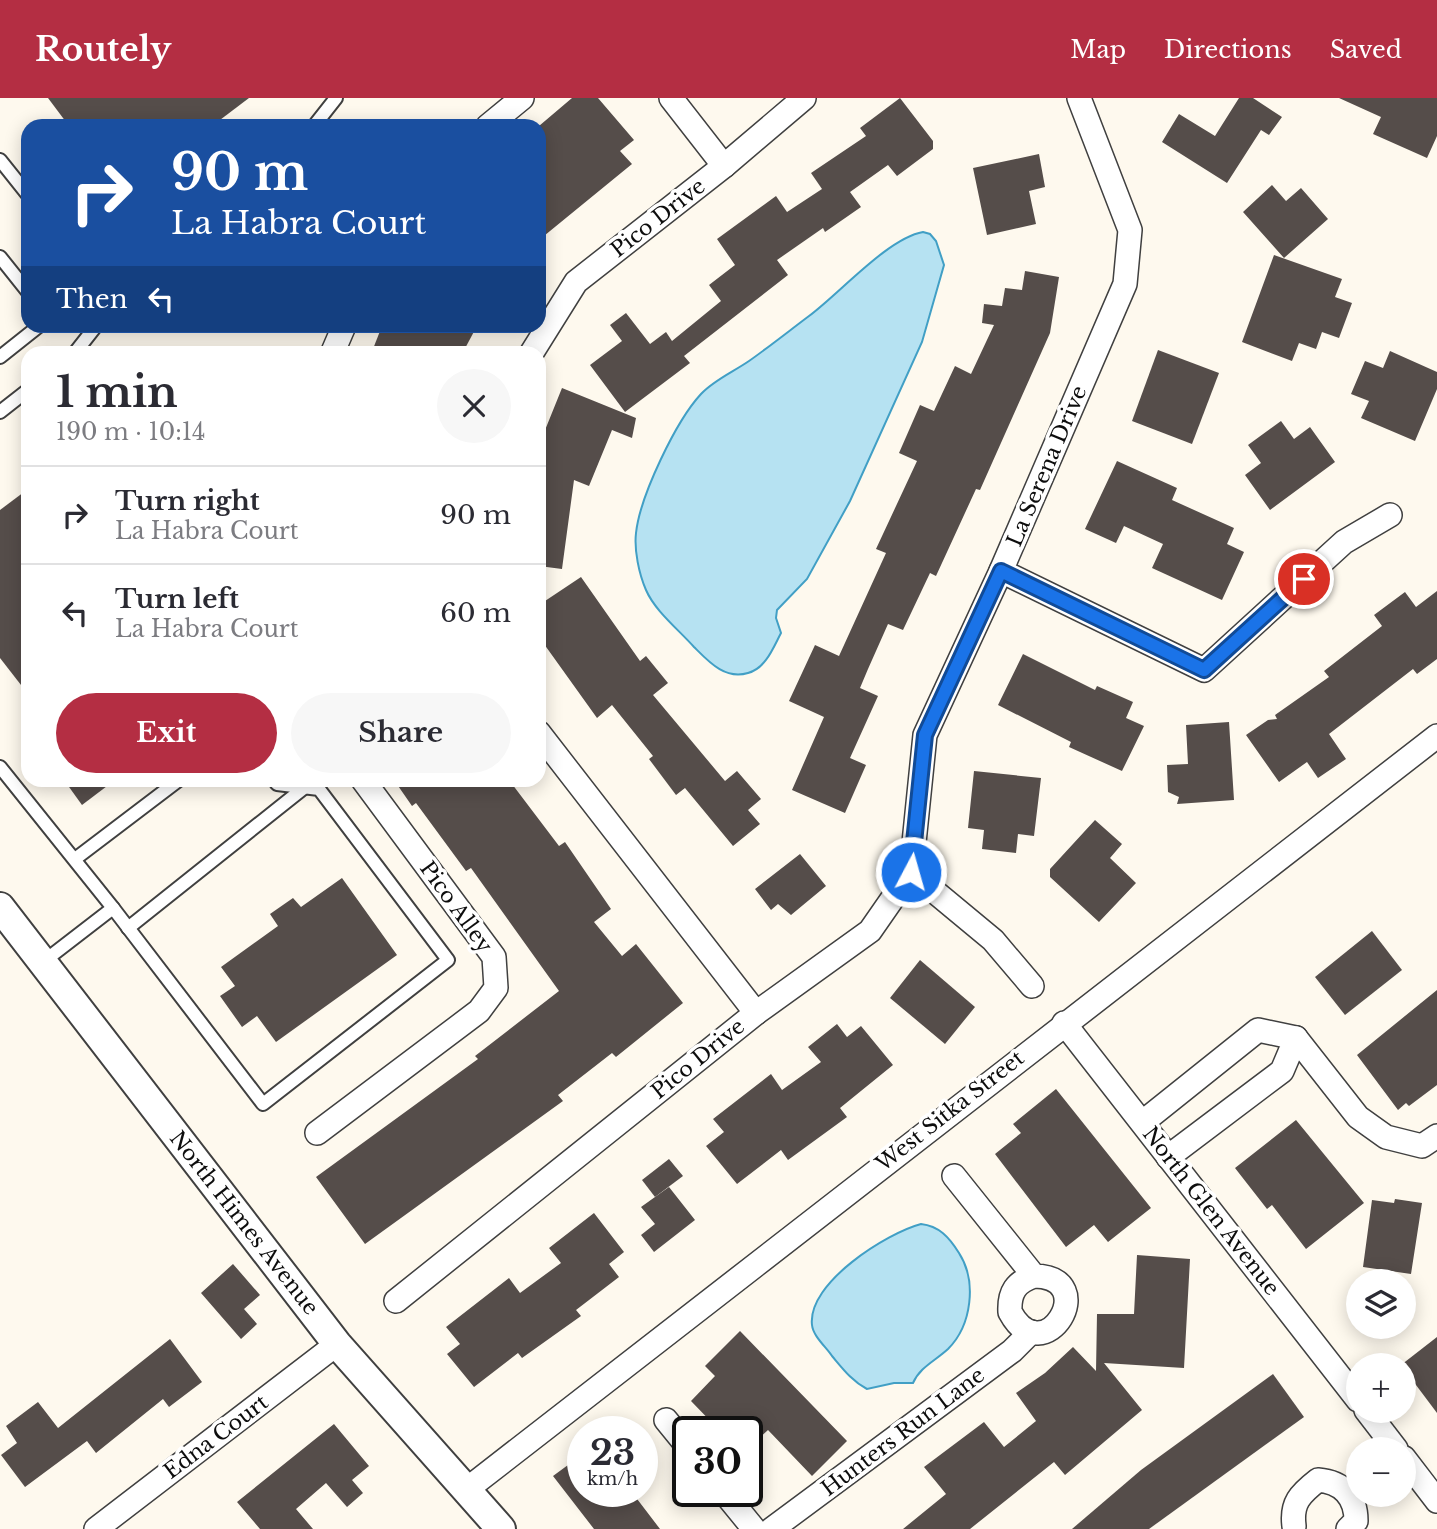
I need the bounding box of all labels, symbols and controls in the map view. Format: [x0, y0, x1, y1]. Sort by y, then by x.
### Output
text: Routely [35, 29, 171, 70]
text: Map [1070, 35, 1126, 64]
text: Directions [1164, 35, 1292, 64]
text: Saved [1330, 35, 1402, 64]
text: 90 m [171, 142, 308, 203]
icon: right [56, 147, 147, 238]
street label: Pico Drive [606, 173, 710, 263]
text: La Habra Court [171, 203, 426, 243]
icon: left [142, 280, 180, 318]
text: Then [56, 283, 128, 315]
text: 1 min [56, 366, 178, 418]
button: close [437, 369, 511, 443]
street label: La Serena Drive [1001, 382, 1093, 550]
text: 190 m · 10:14 [56, 418, 205, 446]
text: Turn right [115, 485, 260, 517]
icon: right [56, 496, 94, 534]
text: 90 m [440, 499, 511, 531]
text: La Habra Court [115, 517, 299, 545]
pin [1274, 549, 1334, 609]
icon: arrive [1285, 560, 1323, 598]
text: Turn left [115, 583, 239, 615]
icon: left [56, 594, 94, 632]
text: 60 m [440, 597, 511, 629]
text: La Habra Court [115, 615, 299, 643]
button: Exit [56, 693, 277, 773]
button: Share [291, 693, 511, 773]
position arrow [874, 835, 948, 909]
street label: Pico Alley [414, 856, 498, 958]
street label: Pico Drive [646, 1013, 750, 1105]
street label: West Sitka Street [870, 1045, 1029, 1178]
street label: North Glen Avenue [1137, 1121, 1285, 1301]
street label: North Himes Avenue [164, 1126, 324, 1320]
map controls [1346, 1269, 1416, 1507]
button: layers [1346, 1269, 1416, 1339]
button: + [1346, 1353, 1416, 1423]
street label: Hunters Run Lane [816, 1362, 990, 1502]
street label: Edna Court [159, 1389, 273, 1485]
speed limit sign: 30 [672, 1416, 763, 1507]
text: 23 [590, 1431, 635, 1474]
button: − [1346, 1437, 1416, 1507]
text: km/h [587, 1468, 638, 1490]

